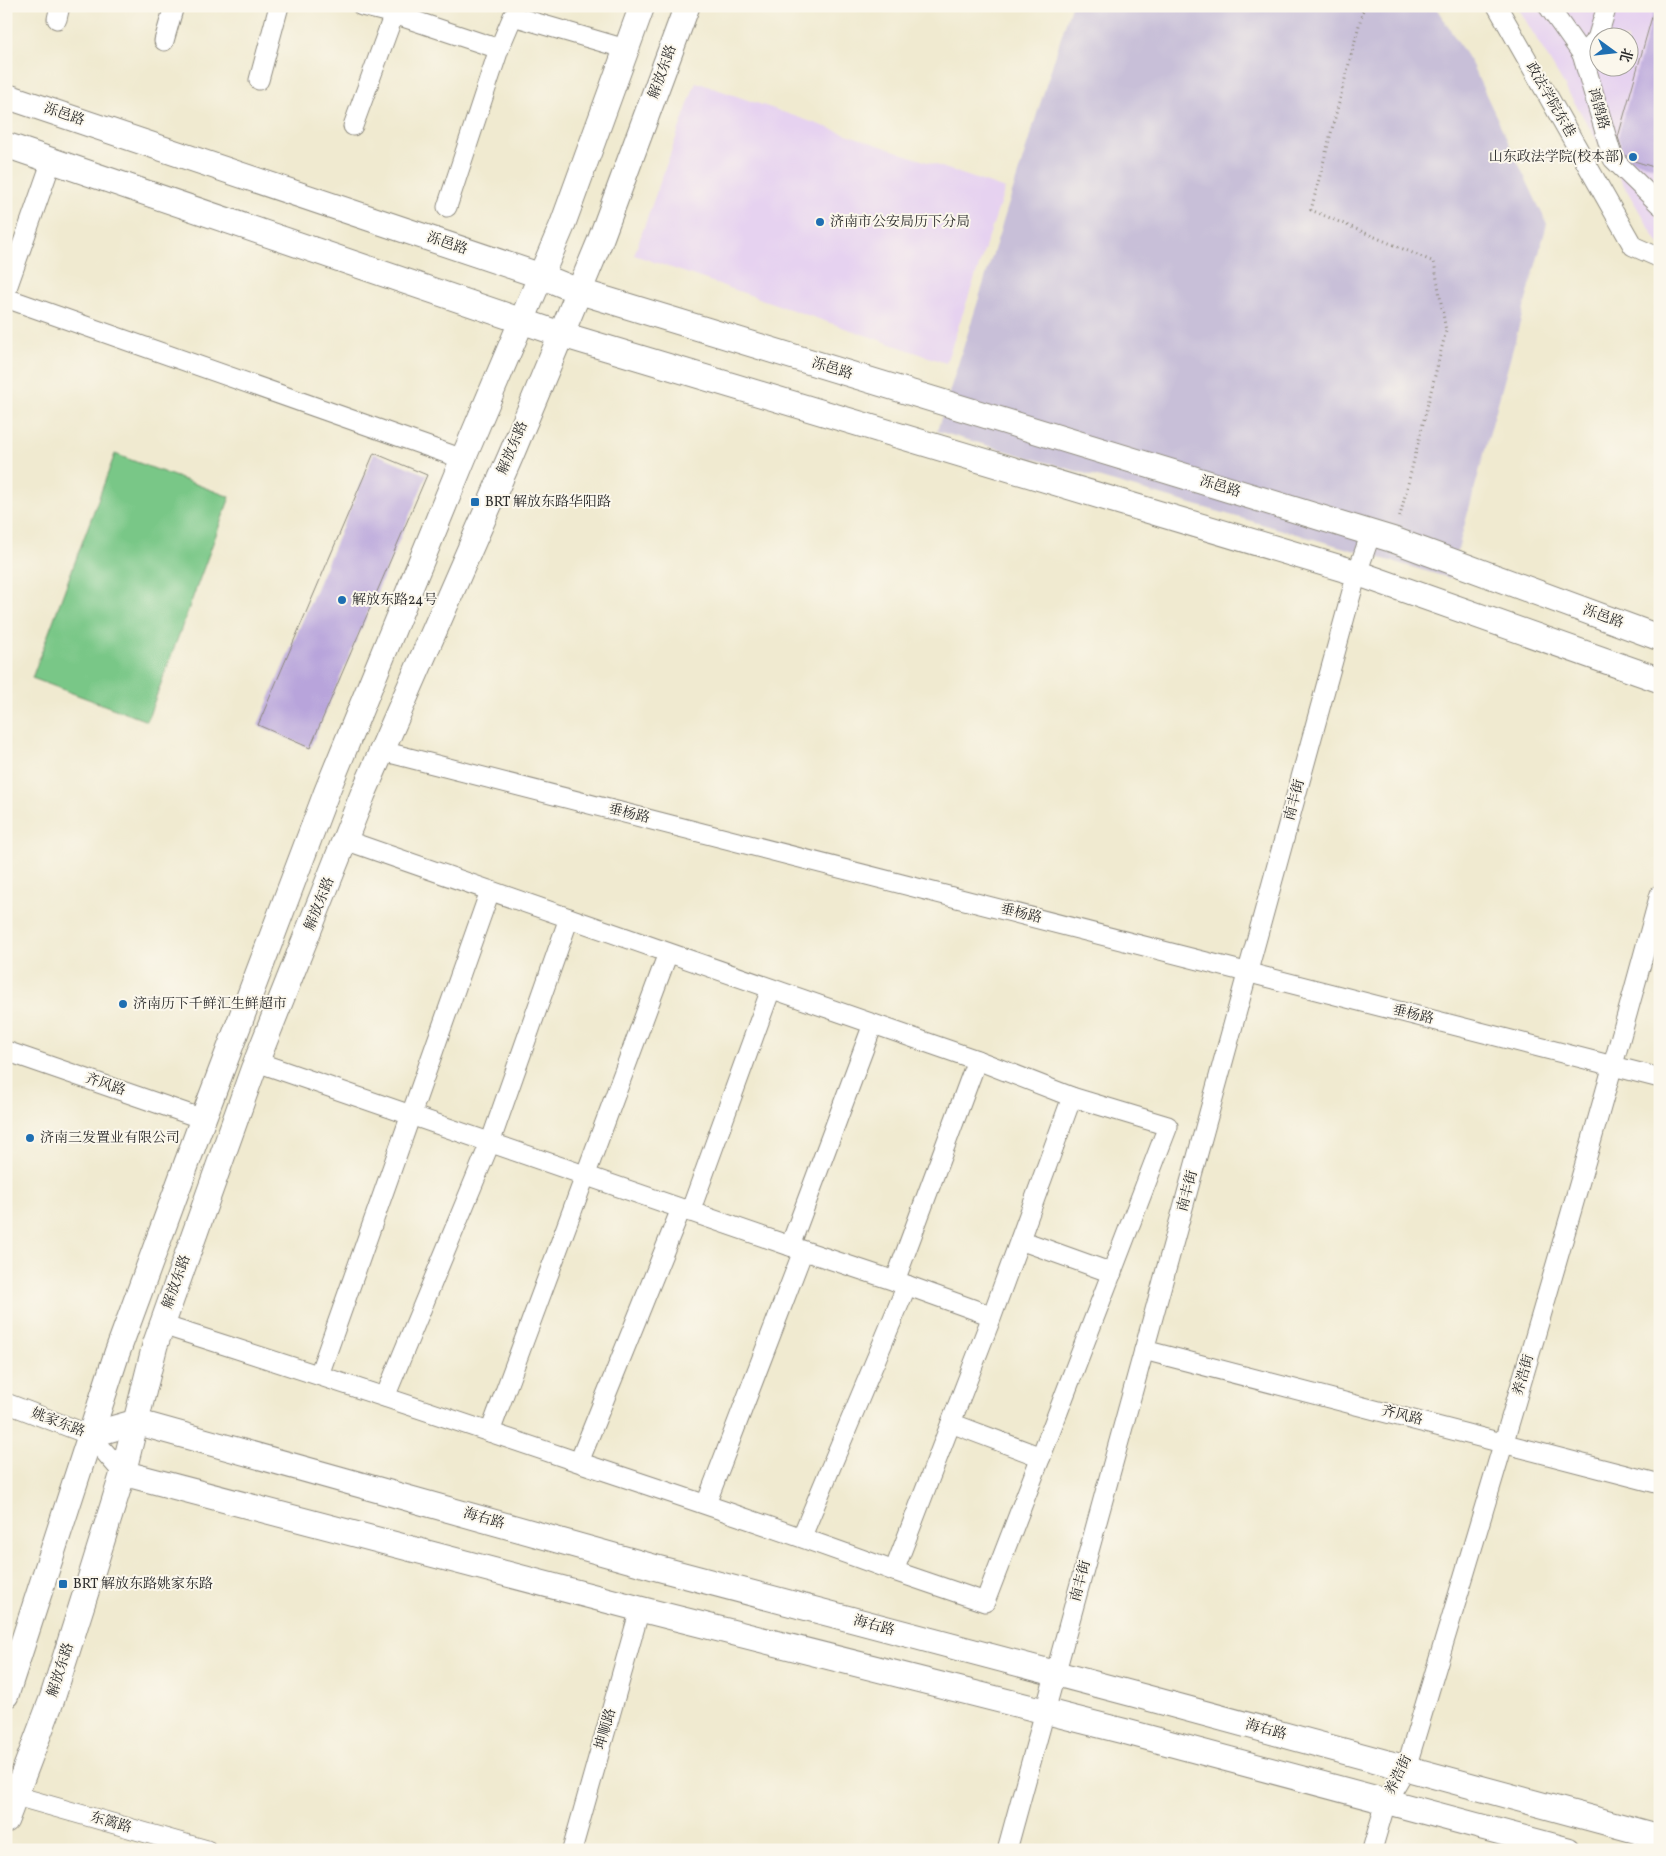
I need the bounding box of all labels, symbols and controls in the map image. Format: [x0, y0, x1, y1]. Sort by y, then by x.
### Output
north arrow [1588, 28, 1638, 78]
street label: 解放东路 [644, 42, 682, 102]
text: 北 [1614, 46, 1636, 64]
street label: 政法学院东巷 [1521, 59, 1579, 141]
street label: 鸿鹄路 [1583, 86, 1613, 132]
street label: 泺邑路 [41, 99, 87, 131]
place label: 山东政法学院(校本部) [1489, 148, 1623, 167]
marker: 山东政法学院(校本部) [1627, 151, 1639, 163]
place label: 济南市公安局历下分局 [830, 213, 970, 232]
marker: 济南市公安局历下分局 [814, 216, 826, 228]
street label: 泺邑路 [424, 228, 470, 260]
street label: 泺邑路 [809, 354, 855, 384]
street label: 解放东路 [493, 419, 533, 477]
street label: 泺邑路 [1197, 472, 1243, 502]
place label: BRT 解放东路华阳路 [485, 493, 611, 512]
marker: BRT 解放东路华阳路 [469, 496, 481, 508]
place label: 解放东路24号 [352, 591, 437, 610]
marker: 解放东路24号 [336, 594, 348, 606]
street label: 泺邑路 [1580, 601, 1626, 633]
street label: 南丰街 [1280, 777, 1310, 823]
street label: 垂杨路 [606, 800, 652, 828]
street label: 解放东路 [301, 874, 339, 934]
street label: 垂杨路 [998, 900, 1044, 928]
place label: 济南历下千鲜汇生鲜超市 [133, 995, 287, 1014]
marker: 济南历下千鲜汇生鲜超市 [117, 998, 129, 1010]
street label: 垂杨路 [1390, 1001, 1436, 1029]
street label: 齐风路 [82, 1069, 128, 1101]
place label: 济南三发置业有限公司 [40, 1129, 180, 1148]
marker: 济南三发置业有限公司 [24, 1132, 36, 1144]
street label: 南丰街 [1173, 1168, 1203, 1214]
street label: 解放东路 [158, 1252, 196, 1312]
street label: 养浩街 [1509, 1352, 1539, 1398]
street label: 齐风路 [1379, 1402, 1425, 1430]
street label: 姚家东路 [28, 1404, 88, 1442]
street label: 海右路 [461, 1504, 507, 1534]
street label: 南丰街 [1066, 1558, 1096, 1604]
place label: BRT 解放东路姚家东路 [73, 1575, 213, 1594]
marker: BRT 解放东路姚家东路 [57, 1578, 69, 1590]
street label: 海右路 [851, 1611, 897, 1641]
street label: 解放东路 [43, 1640, 79, 1700]
street label: 坤顺路 [591, 1706, 621, 1752]
street label: 海右路 [1243, 1715, 1289, 1745]
street label: 养浩街 [1381, 1752, 1417, 1798]
street label: 东篱路 [88, 1808, 134, 1838]

